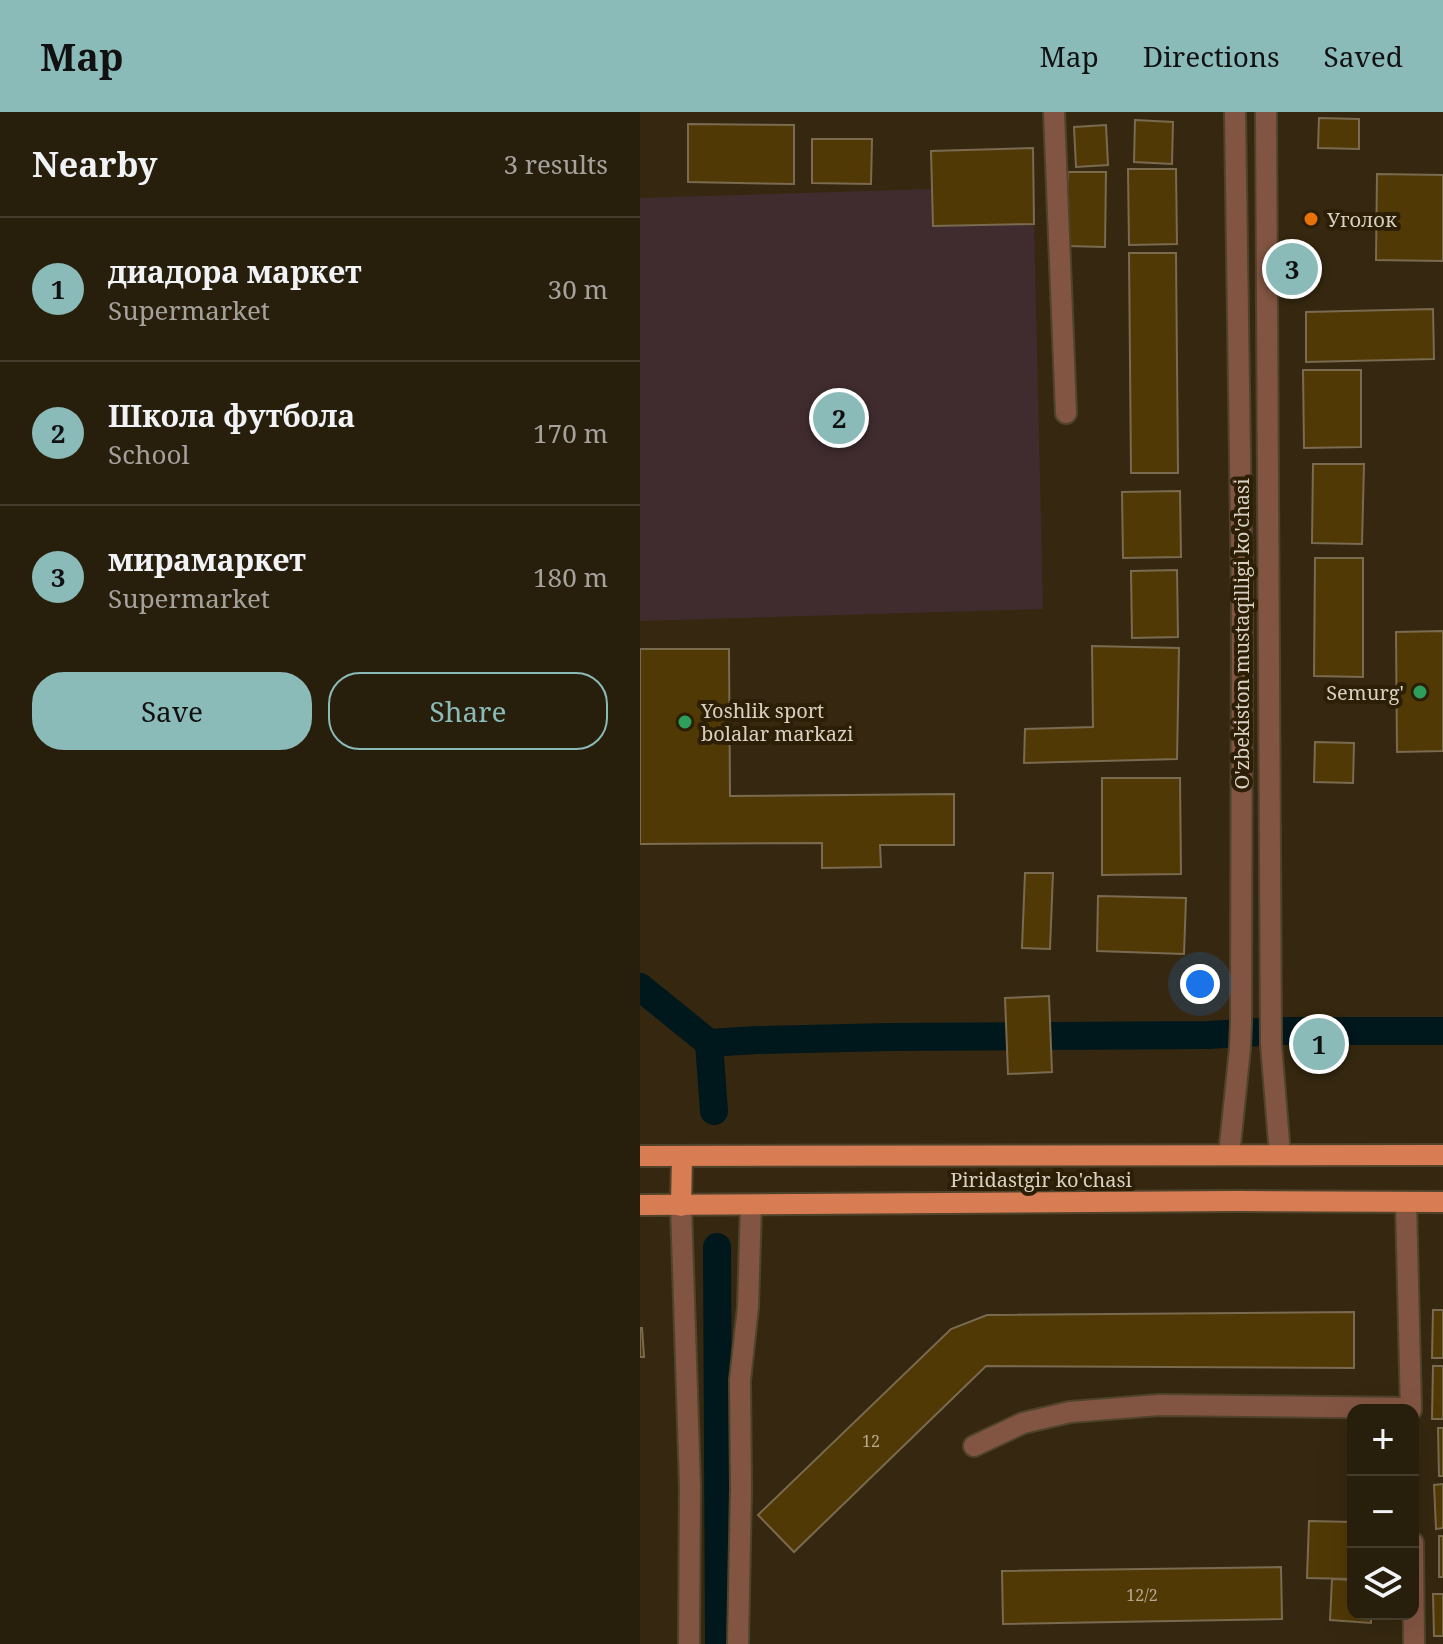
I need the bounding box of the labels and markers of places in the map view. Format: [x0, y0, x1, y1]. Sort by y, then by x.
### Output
place label: Уголок [1327, 206, 1397, 233]
marker: Уголок [1302, 210, 1320, 228]
pin: 3 [1266, 239, 1318, 299]
pin: 2 [813, 388, 865, 448]
place label: Semurg' [1326, 679, 1404, 706]
marker: Semurg' [1411, 683, 1429, 701]
place label: Yoshlik sport bolalar markazi [700, 697, 854, 747]
marker: Yoshlik sport bolalar markazi [676, 713, 694, 731]
pin: 1 [1293, 1014, 1345, 1074]

